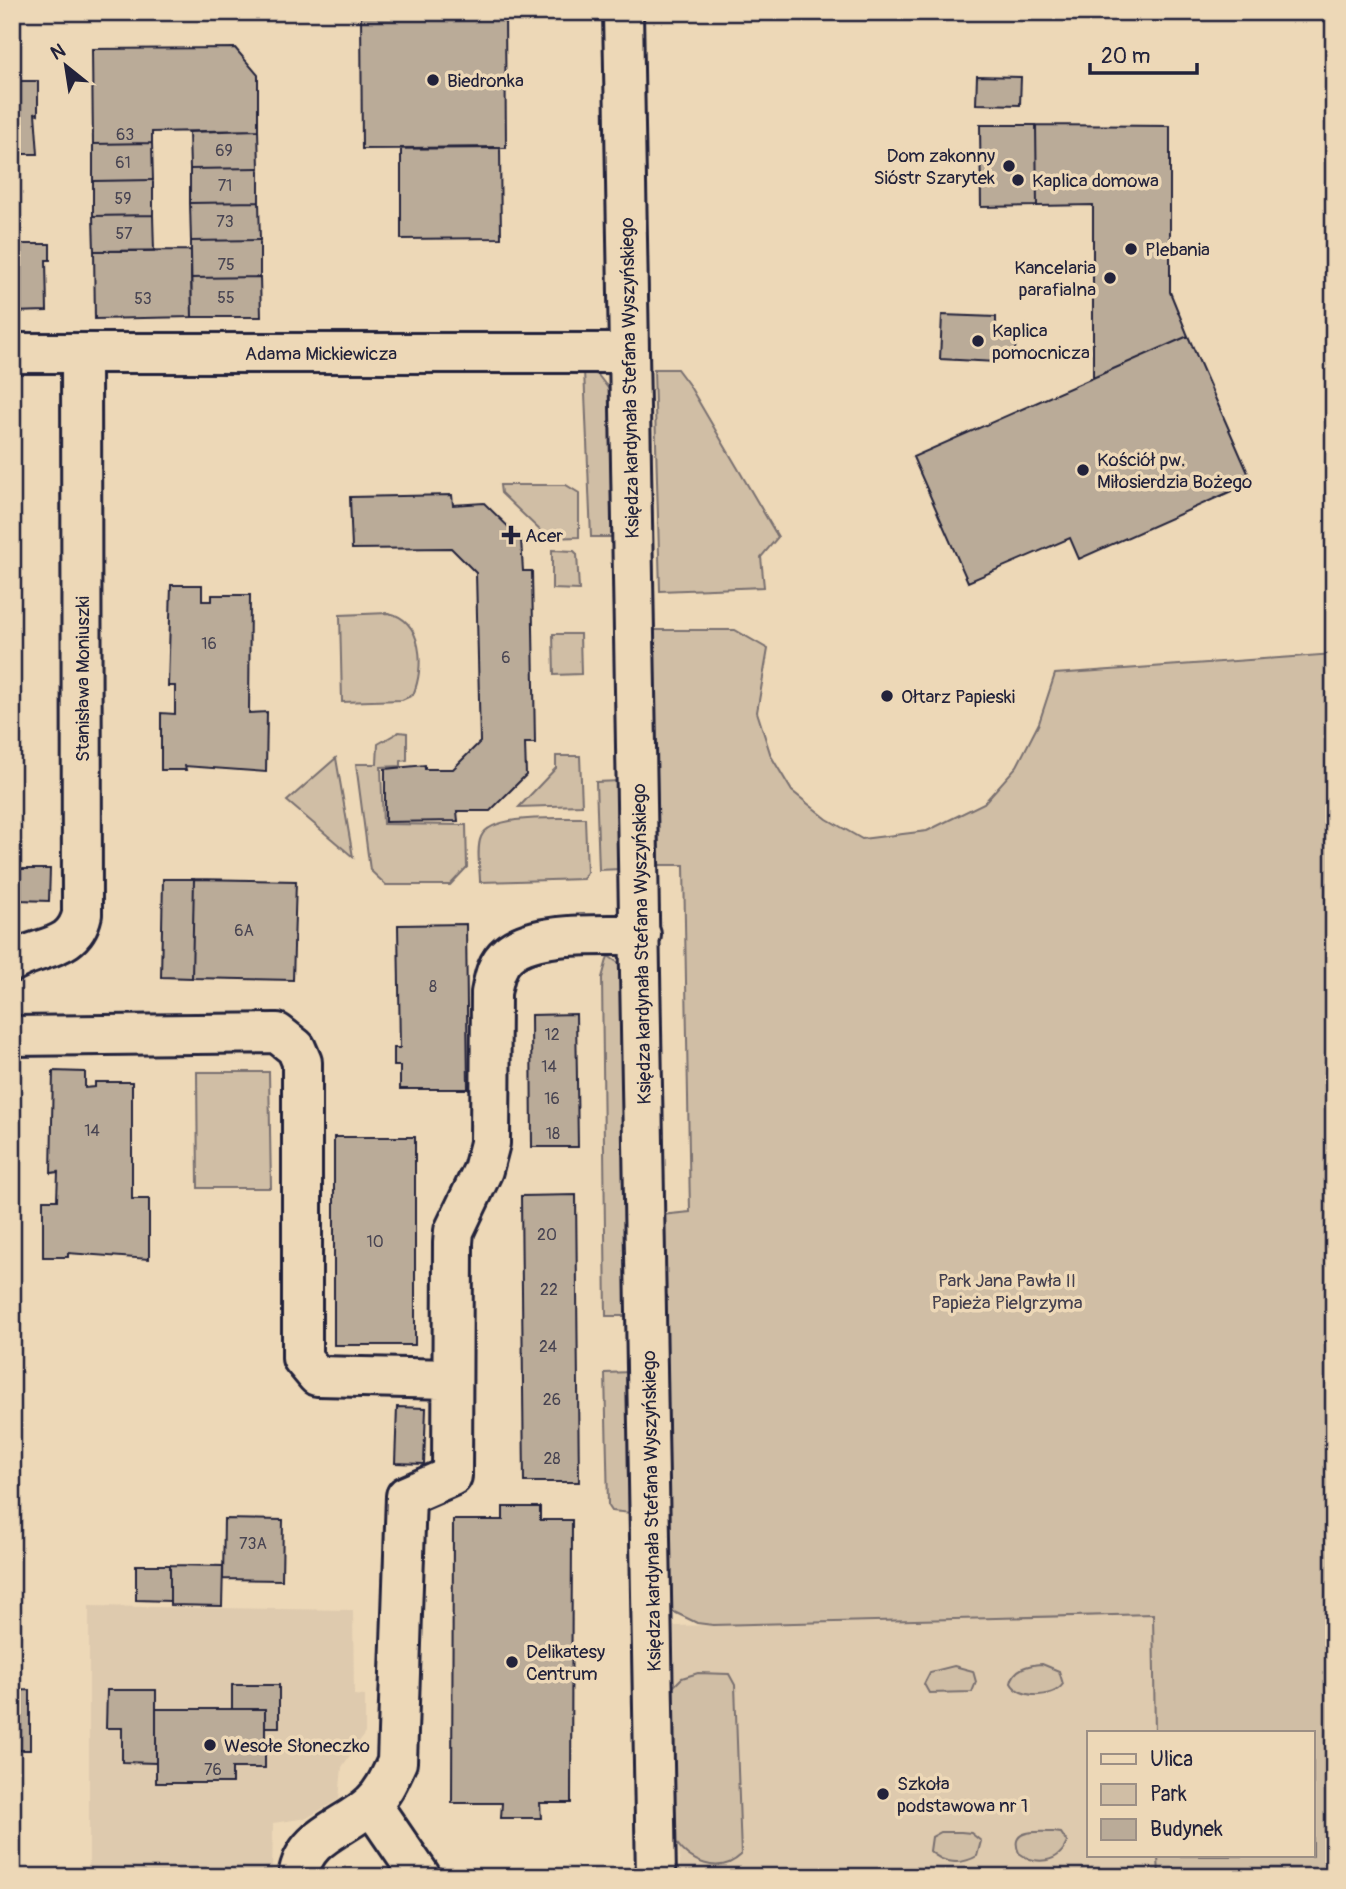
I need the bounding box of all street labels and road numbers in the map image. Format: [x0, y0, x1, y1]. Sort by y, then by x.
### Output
street label: Księdza kardynała Stefana Wyszyńskiego [615, 217, 645, 539]
street label: Adama Mickiewicza [245, 342, 397, 366]
street label: Stanisława Moniuszki [71, 596, 95, 762]
street label: Księdza kardynała Stefana Wyszyńskiego [627, 783, 657, 1105]
street label: Księdza kardynała Stefana Wyszyńskiego [637, 1350, 667, 1672]

